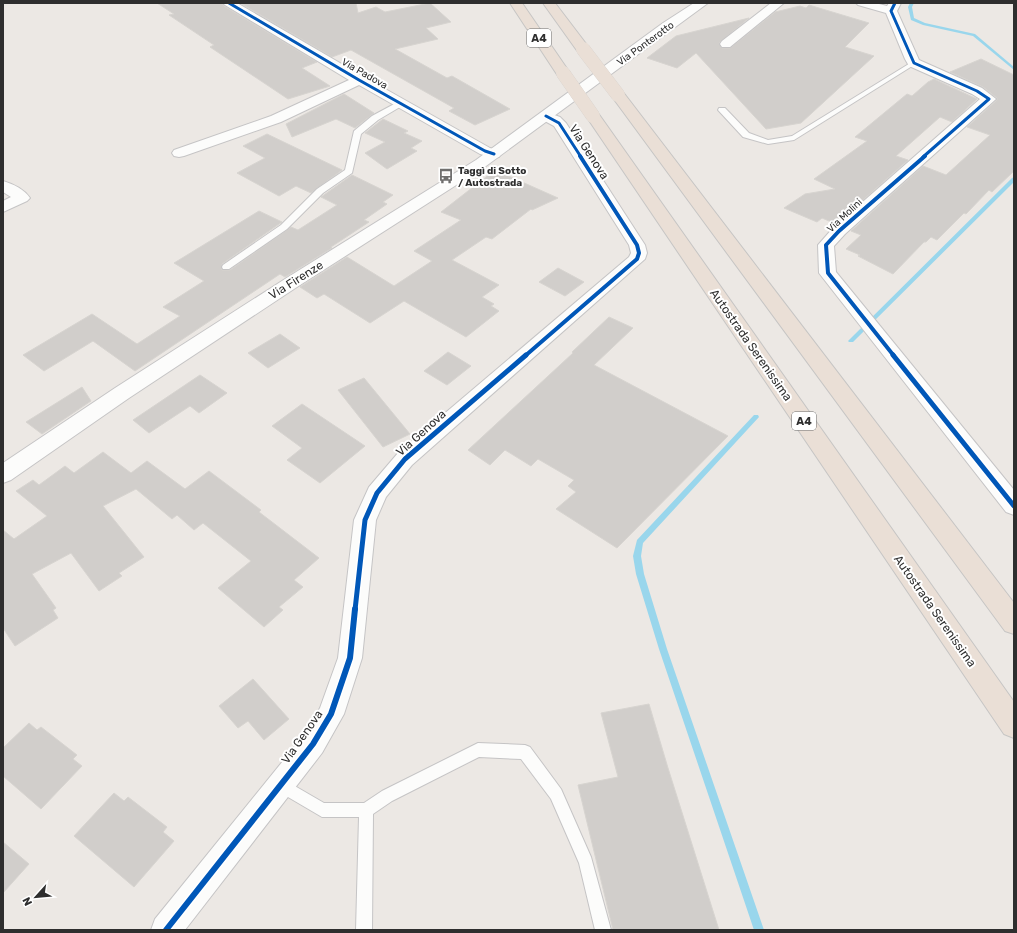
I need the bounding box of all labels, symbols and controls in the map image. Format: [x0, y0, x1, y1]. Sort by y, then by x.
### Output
street label: Via Ponterotto [615, 19, 677, 68]
road number: A4 [527, 29, 551, 47]
street label: Via Padova [339, 56, 390, 92]
street label: Via Genova [566, 122, 612, 182]
place label: Taggì di Sotto / Autostrada [458, 165, 526, 189]
bus stop icon: Taggì di Sotto / Autostrada [437, 167, 455, 185]
street label: Via Molini [825, 196, 865, 235]
street label: Via Firenze [266, 258, 326, 302]
street label: Autostrada Serenissima [707, 286, 795, 404]
street label: Via Genova [393, 407, 449, 459]
road number: A4 [792, 412, 816, 430]
street label: Autostrada Serenissima [891, 552, 979, 670]
street label: Via Genova [278, 708, 326, 766]
north arrow [16, 877, 56, 917]
text: N [20, 895, 35, 908]

